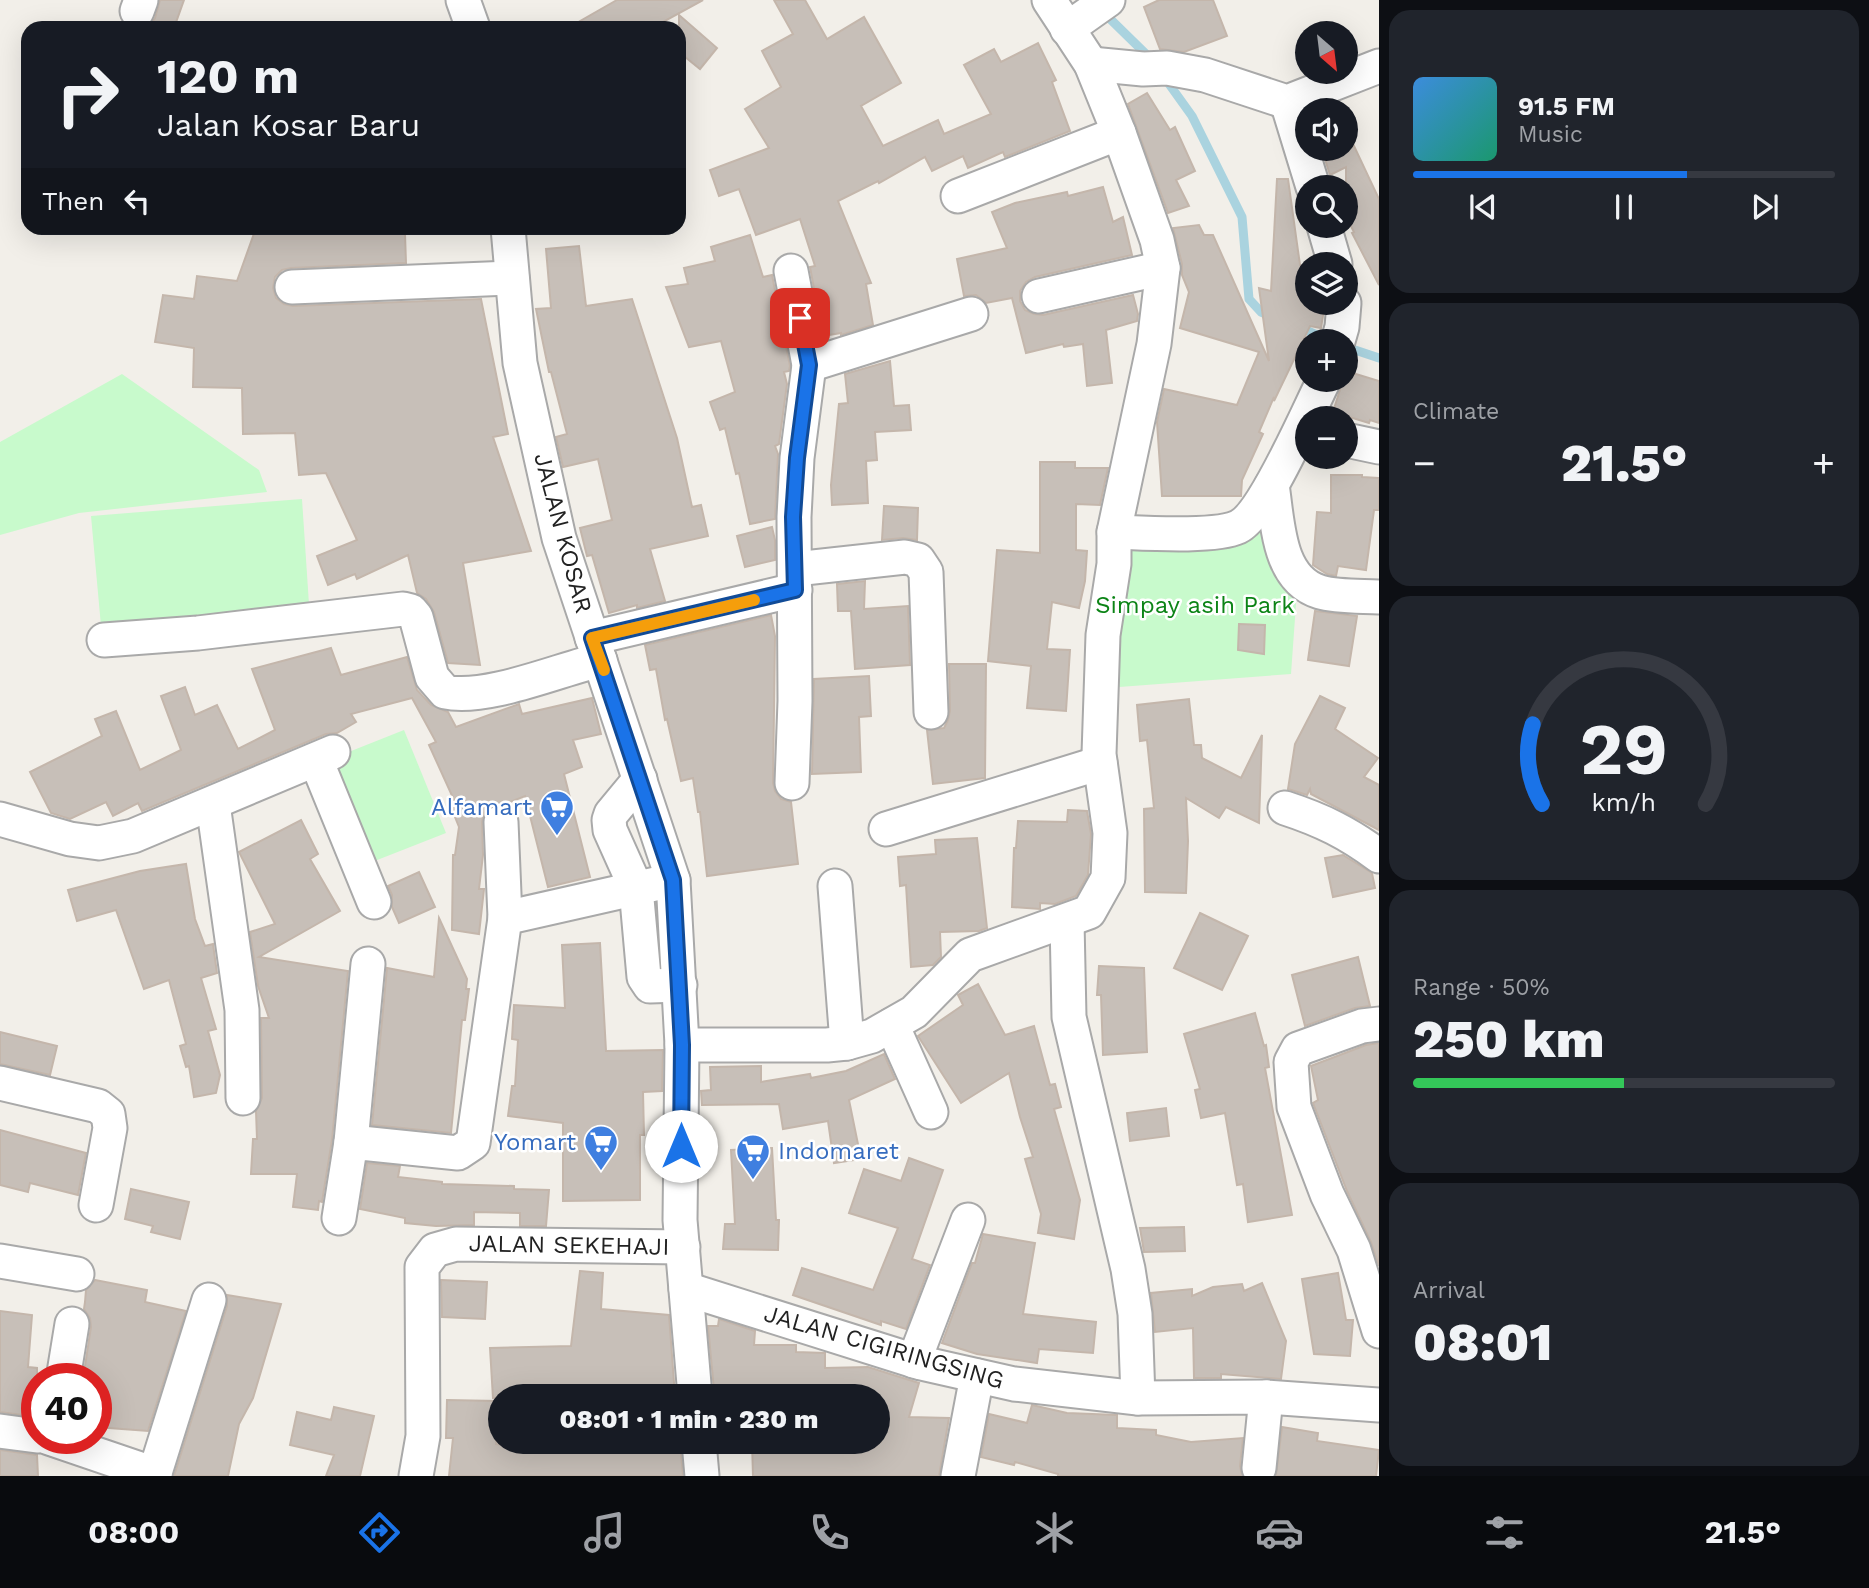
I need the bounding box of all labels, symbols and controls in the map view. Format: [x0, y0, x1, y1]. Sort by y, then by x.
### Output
north arrow [1295, 21, 1358, 84]
map controls [1295, 21, 1358, 469]
text: 120 m [157, 47, 299, 105]
icon: right [42, 49, 133, 140]
text: 91.5 FM [1518, 91, 1615, 121]
button: sound [1295, 98, 1358, 161]
text: Jalan Kosar Baru [157, 106, 420, 144]
text: Music [1518, 121, 1583, 148]
button: search [1295, 175, 1358, 238]
icon: left [118, 182, 156, 220]
text: Then [42, 186, 104, 216]
icon: previous [1464, 188, 1502, 226]
icon: pause [1605, 188, 1643, 226]
icon: next [1746, 188, 1784, 226]
button: layers [1295, 252, 1358, 315]
pin [770, 288, 830, 348]
icon: arrive [781, 299, 819, 337]
button: + [1295, 329, 1358, 392]
text: Climate [1413, 398, 1499, 425]
button: − [1295, 406, 1358, 469]
text: 21.5° [1561, 433, 1687, 494]
text: − [1413, 441, 1436, 485]
text: + [1812, 441, 1835, 485]
street label: JALAN KOSAR [528, 450, 598, 616]
park label: Simpay asih Park [1095, 591, 1295, 619]
text: 29 [1580, 706, 1668, 792]
supermarket icon: Alfamart [538, 788, 576, 837]
text: km/h [1592, 788, 1656, 817]
place label: Alfamart [431, 793, 532, 821]
text: Range · 50% [1413, 974, 1549, 1001]
text: 250 km [1413, 1009, 1604, 1070]
position arrow [644, 1109, 718, 1183]
supermarket icon: Yomart [582, 1123, 620, 1172]
place label: Yomart [494, 1128, 576, 1156]
supermarket icon: Indomaret [734, 1132, 772, 1181]
place label: Indomaret [778, 1137, 899, 1165]
street label: JALAN SEKEHAJI [468, 1229, 670, 1261]
text: Arrival [1413, 1277, 1485, 1304]
street label: JALAN CIGIRINGSING [761, 1299, 1007, 1395]
text: 08:01 [1413, 1312, 1553, 1373]
speed limit sign: 40 [21, 1363, 112, 1454]
text: 08:01 · 1 min · 230 m [560, 1404, 818, 1434]
icon: directions [355, 1508, 404, 1557]
icon: music [580, 1508, 629, 1557]
icon: phone [805, 1508, 854, 1557]
icon: climate [1030, 1508, 1079, 1557]
icon: car [1255, 1508, 1304, 1557]
icon: filters [1480, 1508, 1529, 1557]
text: 08:00 [88, 1513, 179, 1551]
text: 21.5° [1704, 1513, 1781, 1551]

